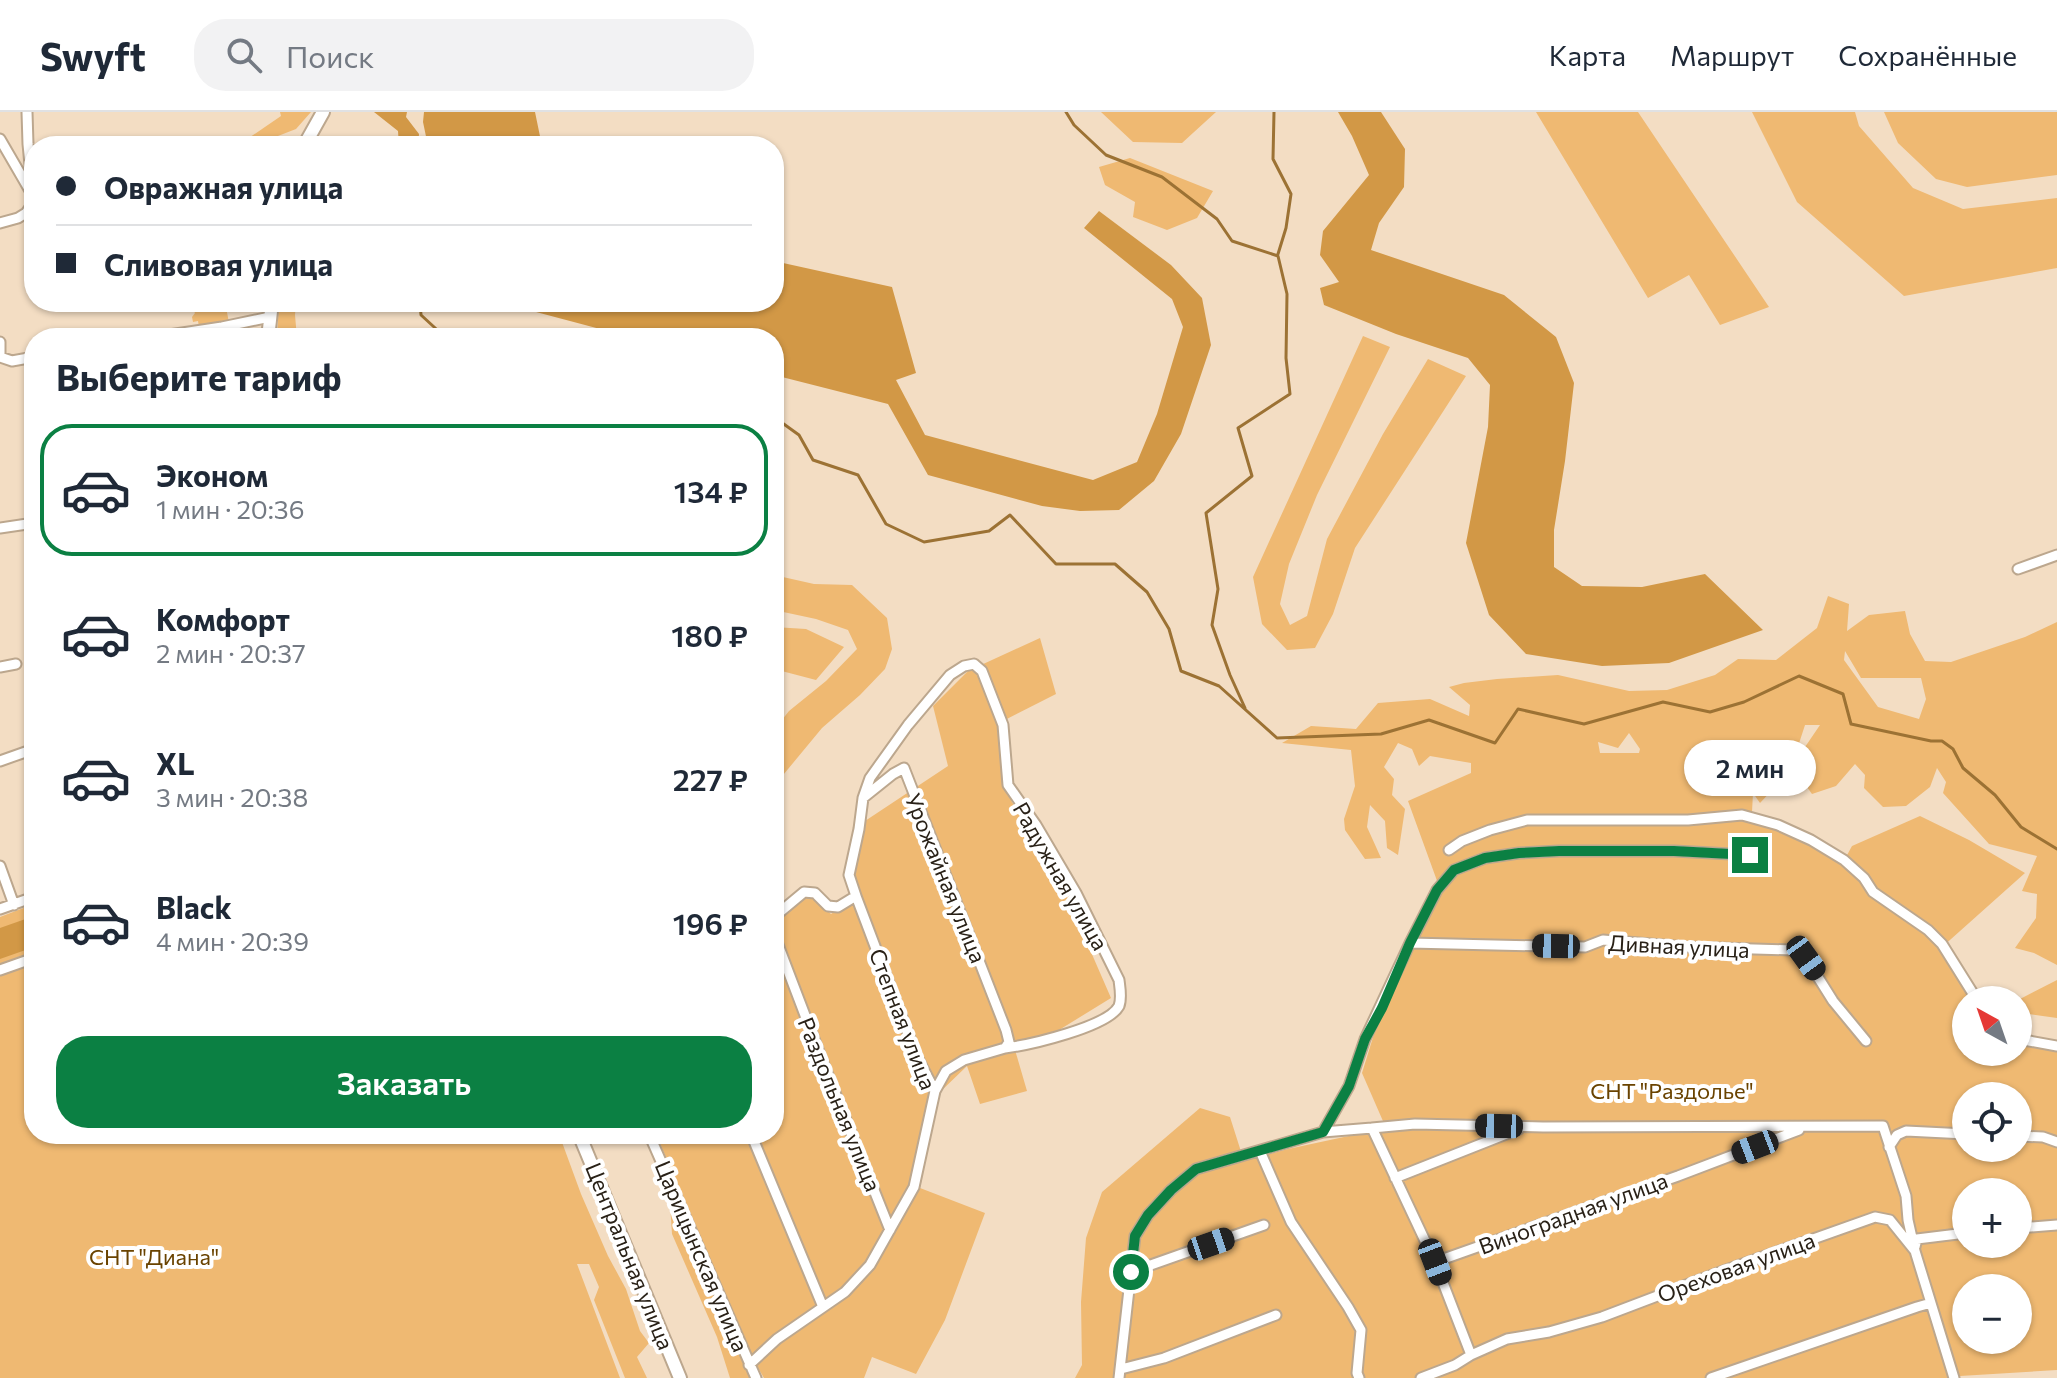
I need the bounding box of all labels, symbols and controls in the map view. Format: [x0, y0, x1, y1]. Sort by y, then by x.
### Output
search box [194, 19, 754, 91]
text: Swyft [40, 32, 146, 79]
icon: search [222, 33, 266, 77]
text: Поиск [286, 37, 374, 74]
text: Карта [1549, 38, 1626, 72]
text: Маршрут [1670, 38, 1794, 72]
text: Сохранённые [1838, 38, 2017, 72]
text: Овражная улица [104, 168, 343, 205]
text: Сливовая улица [104, 245, 333, 282]
text: Выберите тариф [56, 354, 341, 398]
icon: car [60, 454, 132, 526]
text: Эконом [156, 456, 268, 493]
text: 134 ₽ [674, 472, 748, 509]
text: 1 мин · 20:36 [156, 493, 304, 524]
icon: car [60, 598, 132, 670]
text: Комфорт [156, 600, 290, 637]
text: 180 ₽ [671, 616, 748, 653]
text: 2 мин · 20:37 [156, 637, 306, 668]
callout: 2 мин [1684, 739, 1816, 795]
icon: car [60, 742, 132, 814]
text: XL [156, 744, 195, 781]
text: 2 мин [1716, 752, 1784, 783]
text: 227 ₽ [673, 760, 748, 797]
text: 3 мин · 20:38 [156, 781, 308, 812]
street label: Урожайная улица [900, 789, 992, 967]
street label: Радужная улица [1008, 797, 1114, 955]
route end [1732, 837, 1768, 873]
icon: car [60, 886, 132, 958]
text: Black [156, 888, 232, 925]
text: 196 ₽ [673, 904, 748, 941]
text: 4 мин · 20:39 [156, 925, 309, 956]
street label: Дивная улица [1608, 929, 1750, 963]
car [1782, 932, 1830, 984]
car [1532, 934, 1580, 958]
street label: Степная улица [864, 945, 942, 1093]
north arrow [1952, 986, 2032, 1066]
map controls [1952, 986, 2032, 1354]
street label: Раздольная улица [793, 1013, 887, 1195]
button: Заказать [56, 1036, 752, 1128]
park label: СНТ "Раздолье" [1590, 1077, 1754, 1104]
button: locate [1952, 1082, 2032, 1162]
car [1475, 1114, 1523, 1138]
car [1728, 1127, 1782, 1167]
street label: Царицынская улица [650, 1156, 754, 1356]
street label: Центральная улица [580, 1158, 680, 1354]
street label: Виноградная улица [1475, 1166, 1671, 1260]
button: + [1952, 1178, 2032, 1258]
car [1184, 1225, 1238, 1263]
street label: Ореховая улица [1653, 1226, 1819, 1308]
car [1415, 1235, 1455, 1289]
park label: СНТ "Диана" [89, 1243, 219, 1270]
route start [1113, 1254, 1149, 1290]
button: − [1952, 1274, 2032, 1354]

